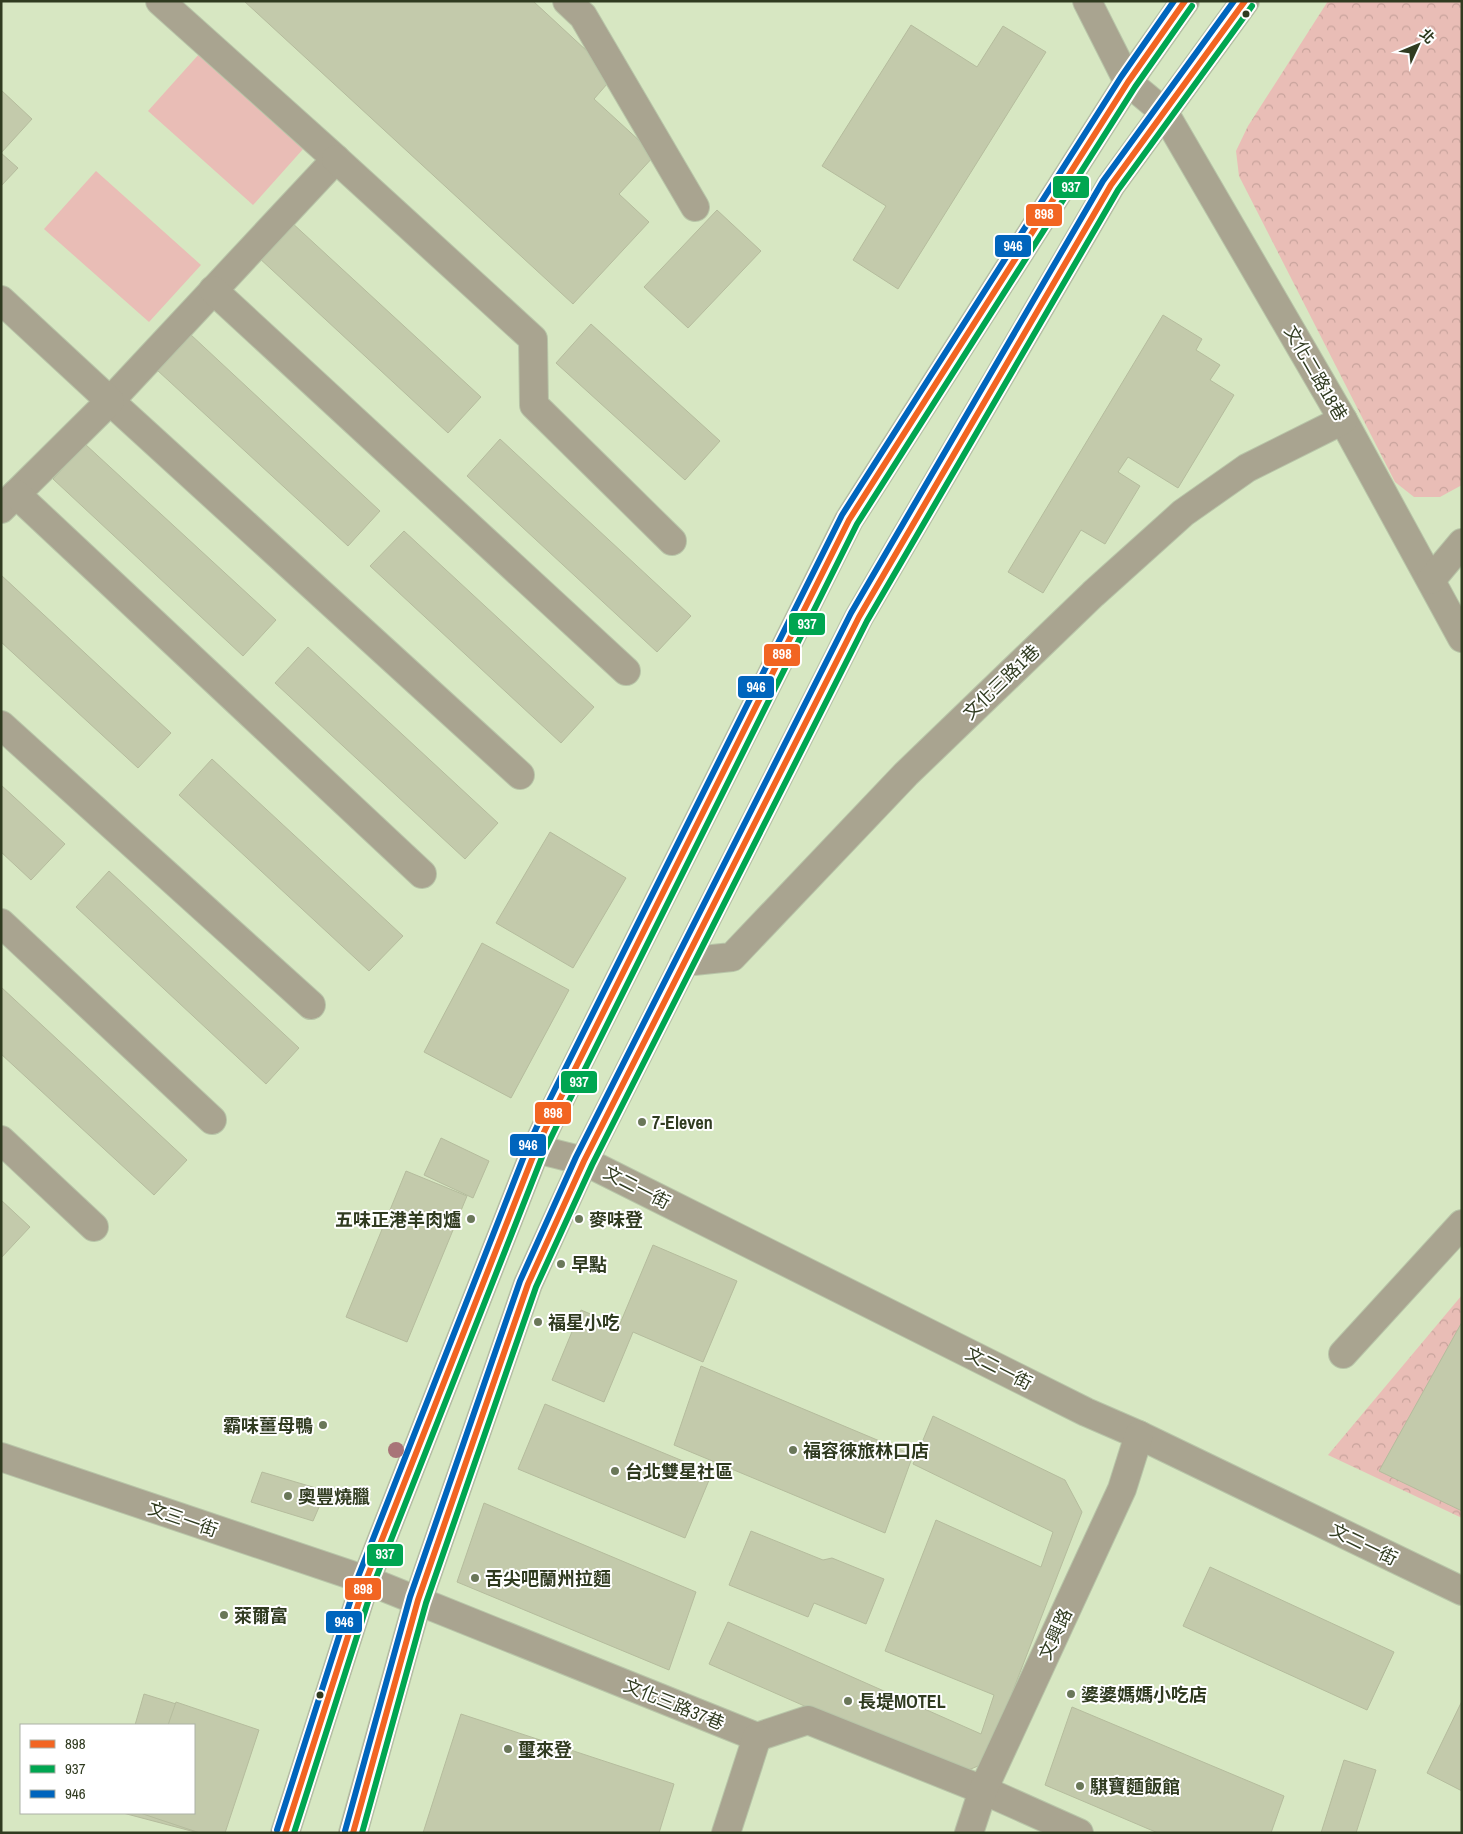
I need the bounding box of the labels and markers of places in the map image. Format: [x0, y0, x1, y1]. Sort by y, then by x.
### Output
unlabelled marker [1241, 9, 1251, 19]
place label: 7-Eleven [652, 1110, 713, 1135]
marker: 7-Eleven [636, 1116, 648, 1128]
place label: 五味正港羊肉爐 [335, 1207, 461, 1232]
place label: 麥味登 [589, 1207, 643, 1232]
marker: 五味正港羊肉爐 [465, 1213, 477, 1225]
marker: 麥味登 [573, 1213, 585, 1225]
place label: 早點 [571, 1252, 607, 1277]
marker: 早點 [555, 1258, 567, 1270]
place label: 福星小吃 [548, 1310, 620, 1335]
marker: 福星小吃 [532, 1316, 544, 1328]
place label: 霸味薑母鴨 [223, 1413, 313, 1438]
marker: 霸味薑母鴨 [317, 1419, 329, 1431]
place label: 福容徠旅林口店 [803, 1438, 929, 1463]
marker: 福容徠旅林口店 [787, 1444, 799, 1456]
place label: 台北雙星社區 [625, 1459, 733, 1484]
marker: 台北雙星社區 [609, 1465, 621, 1477]
place label: 奧豐燒臘 [298, 1484, 370, 1509]
marker: 奧豐燒臘 [282, 1490, 294, 1502]
place label: 舌尖吧蘭州拉麵 [485, 1566, 611, 1591]
marker: 舌尖吧蘭州拉麵 [469, 1572, 481, 1584]
place label: 萊爾富 [234, 1603, 288, 1628]
marker: 萊爾富 [218, 1609, 230, 1621]
place label: 婆婆媽媽小吃店 [1081, 1682, 1207, 1707]
marker: 婆婆媽媽小吃店 [1065, 1688, 1077, 1700]
place label: 長堤MOTEL [858, 1689, 946, 1714]
unlabelled marker [315, 1690, 325, 1700]
marker: 長堤MOTEL [842, 1695, 854, 1707]
place label: 璽來登 [518, 1737, 572, 1762]
marker: 璽來登 [502, 1743, 514, 1755]
place label: 騏寶麵飯館 [1090, 1774, 1180, 1799]
marker: 騏寶麵飯館 [1074, 1780, 1086, 1792]

